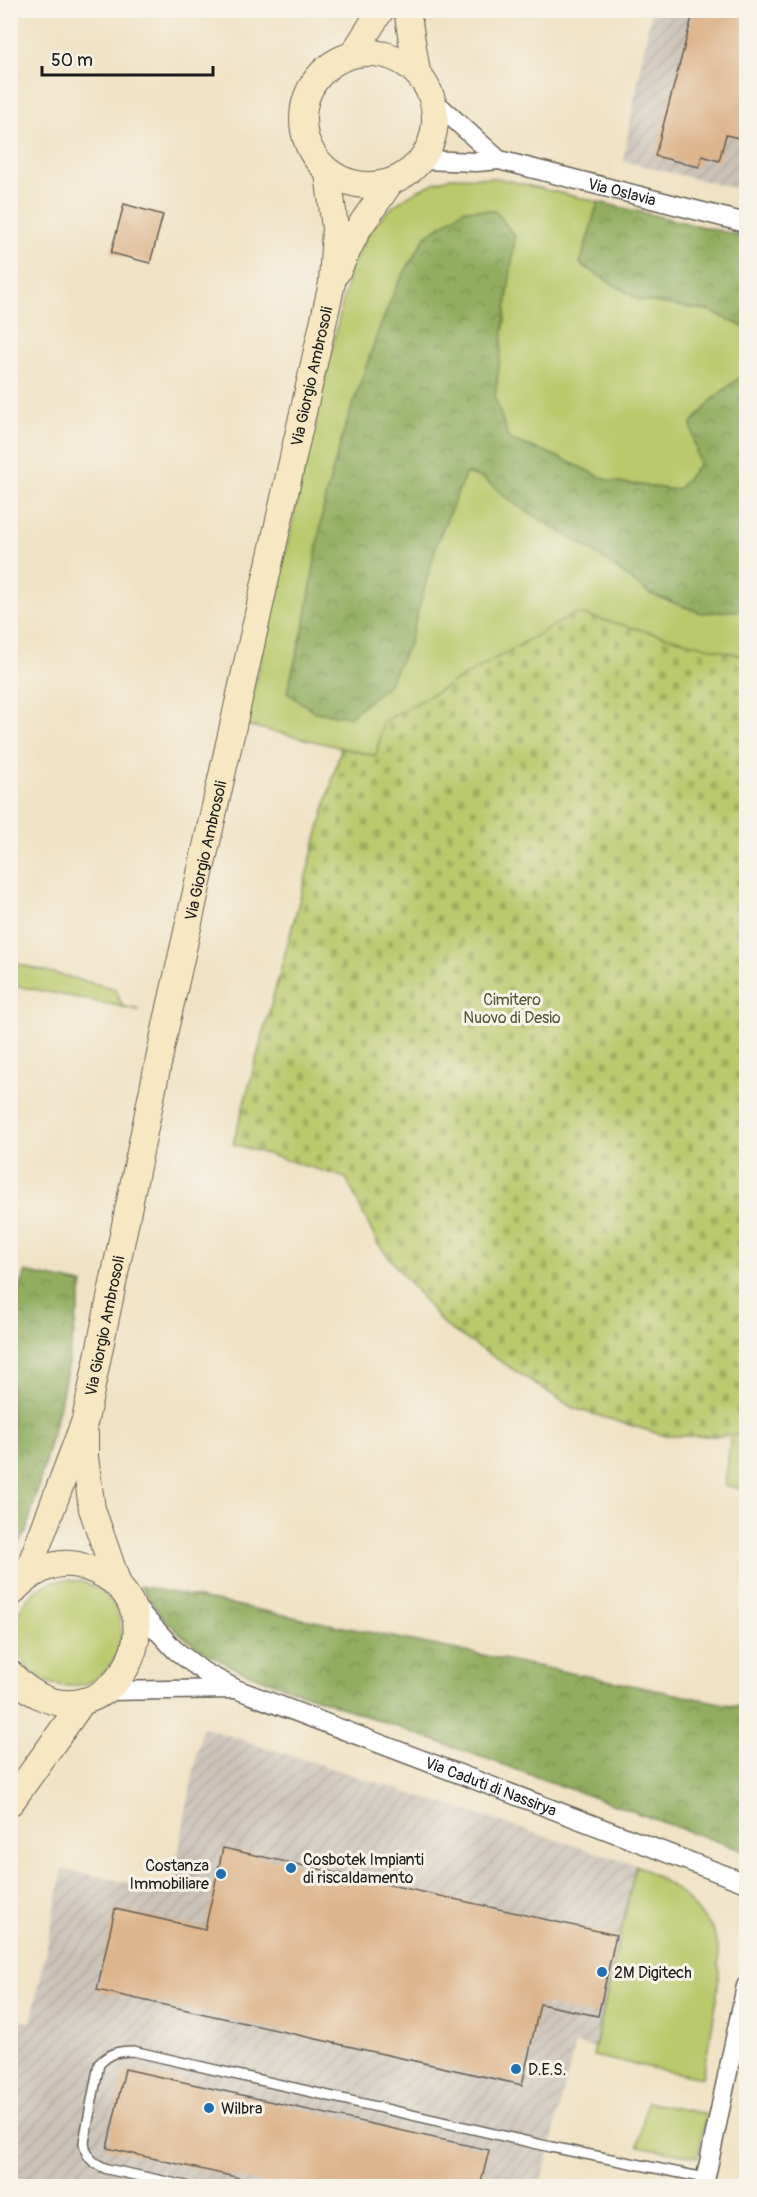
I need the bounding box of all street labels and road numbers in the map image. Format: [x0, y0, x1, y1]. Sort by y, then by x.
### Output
street label: Via Oslavia [586, 174, 658, 211]
street label: Via Giorgio Ambrosoli [287, 304, 338, 448]
street label: Via Giorgio Ambrosoli [181, 779, 231, 923]
street label: Via Giorgio Ambrosoli [81, 1254, 129, 1398]
street label: Via Caduti di Nassirya [422, 1753, 559, 1821]

